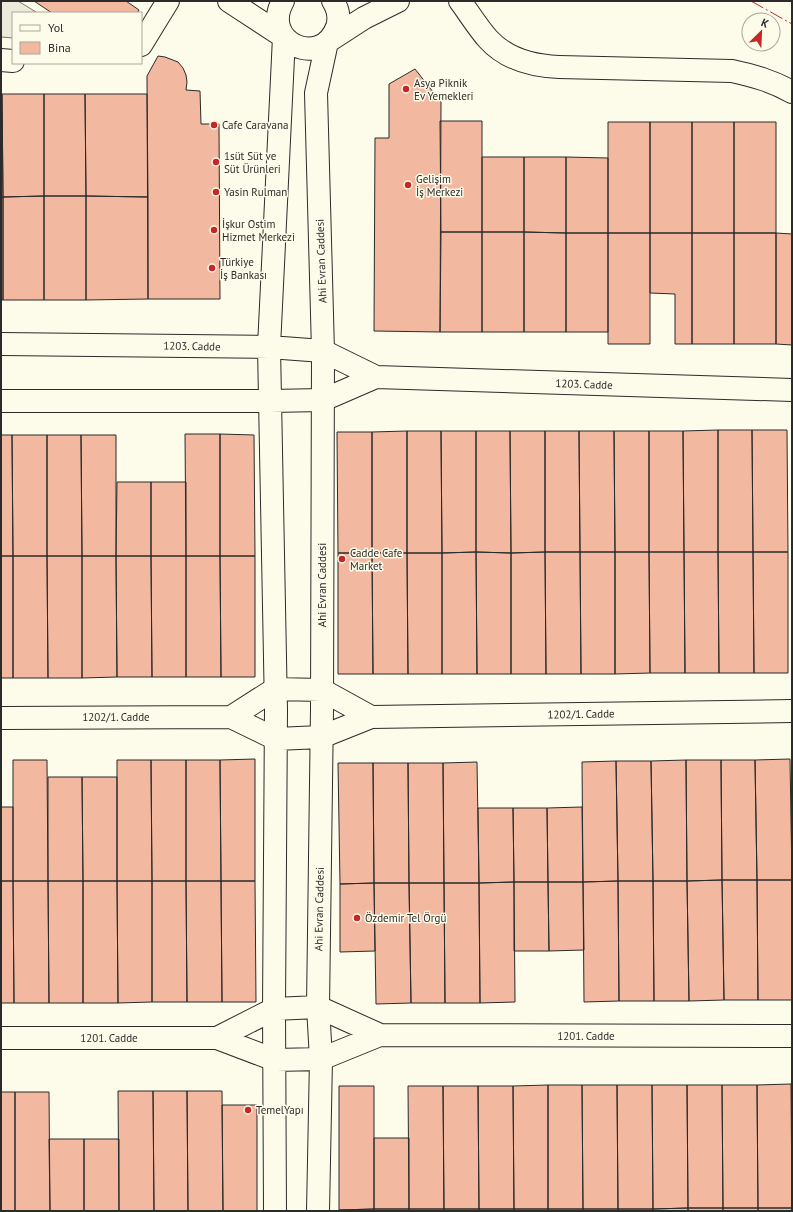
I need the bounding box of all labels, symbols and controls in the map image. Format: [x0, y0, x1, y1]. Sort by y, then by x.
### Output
legend [12, 12, 142, 64]
north arrow [741, 12, 781, 52]
text: K [759, 15, 771, 31]
text: Yol [48, 20, 64, 35]
text: Bina [48, 40, 71, 55]
place label: Asya Piknik Ev Yemekleri [414, 76, 474, 103]
marker: Asya Piknik Ev Yemekleri [401, 84, 411, 94]
place label: Cafe Caravana [222, 118, 288, 132]
marker: Cafe Caravana [209, 120, 219, 130]
place label: 1süt Süt ve Süt Ürünleri [224, 149, 281, 176]
marker: 1süt Süt ve Süt Ürünleri [211, 157, 221, 167]
place label: Gelişim İş Merkezi [416, 172, 463, 199]
marker: Gelişim İş Merkezi [403, 180, 413, 190]
place label: Yasin Rulman [224, 185, 287, 199]
marker: Yasin Rulman [211, 187, 221, 197]
place label: İşkur Ostim Hizmet Merkezi [222, 217, 295, 244]
street label: Ahi Evran Caddesi [313, 219, 329, 303]
marker: İşkur Ostim Hizmet Merkezi [209, 225, 219, 235]
place label: Türkiye İş Bankası [220, 255, 267, 282]
marker: Türkiye İş Bankası [207, 263, 217, 273]
street label: 1203. Cadde [163, 339, 221, 354]
street label: 1203. Cadde [555, 376, 613, 392]
street label: Ahi Evran Caddesi [315, 543, 329, 627]
place label: Cadde Cafe Market [350, 546, 403, 573]
marker: Cadde Cafe Market [337, 554, 347, 564]
street label: 1202/1. Cadde [547, 706, 615, 722]
street label: 1202/1. Cadde [82, 710, 150, 724]
street label: Ahi Evran Caddesi [311, 867, 327, 951]
place label: Özdemir Tel Örgü [365, 911, 447, 925]
marker: Özdemir Tel Örgü [352, 913, 362, 923]
street label: 1201. Cadde [557, 1029, 615, 1043]
street label: 1201. Cadde [80, 1031, 138, 1045]
place label: TemelYapı [256, 1103, 304, 1117]
marker: TemelYapı [243, 1105, 253, 1115]

